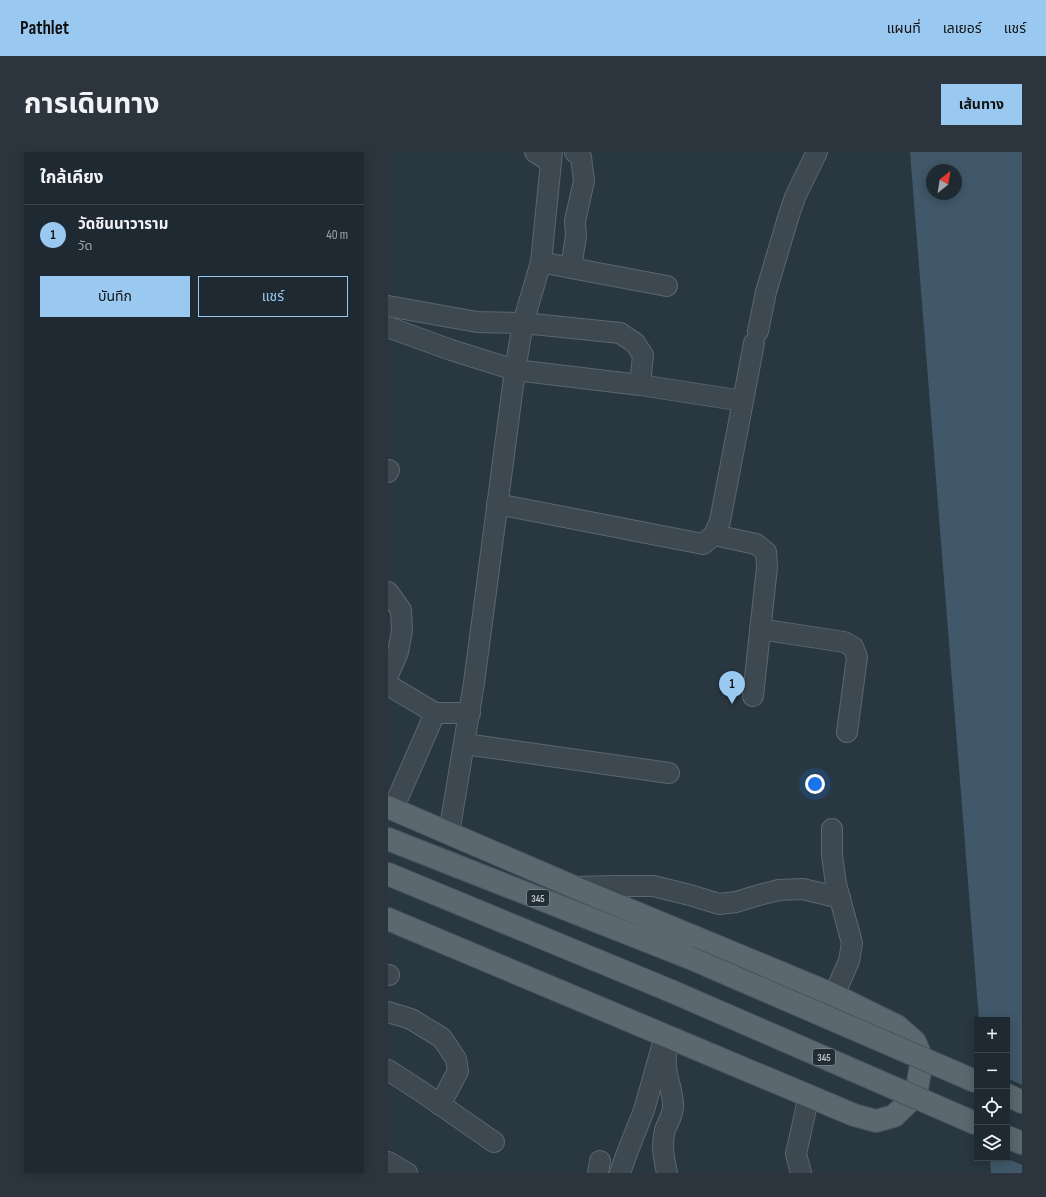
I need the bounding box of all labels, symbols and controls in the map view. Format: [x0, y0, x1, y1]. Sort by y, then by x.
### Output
text: Pathlet [20, 17, 69, 40]
text: แผนที่ [887, 20, 921, 37]
text: เลเยอร์ [943, 20, 982, 37]
text: แชร์ [1004, 20, 1026, 37]
button: เส้นทาง [941, 84, 1022, 125]
text: การเดินทาง [24, 88, 159, 121]
north arrow [926, 164, 962, 200]
text: ใกล้เคียง [40, 168, 103, 188]
text: วัดชินนาวาราม [78, 215, 168, 234]
text: 1 [50, 227, 56, 243]
text: 40 m [326, 227, 348, 243]
text: วัด [78, 238, 92, 254]
button: บันทึก [40, 276, 190, 317]
button: แชร์ [198, 276, 348, 317]
pin: 1 [719, 671, 745, 704]
your location [805, 774, 825, 794]
road number: 345 [527, 890, 549, 906]
map controls [974, 1017, 1010, 1161]
button: + [974, 1017, 1010, 1053]
road number: 345 [813, 1049, 835, 1065]
button: − [974, 1053, 1010, 1089]
button: locate [974, 1089, 1010, 1125]
button: layers [974, 1125, 1010, 1161]

